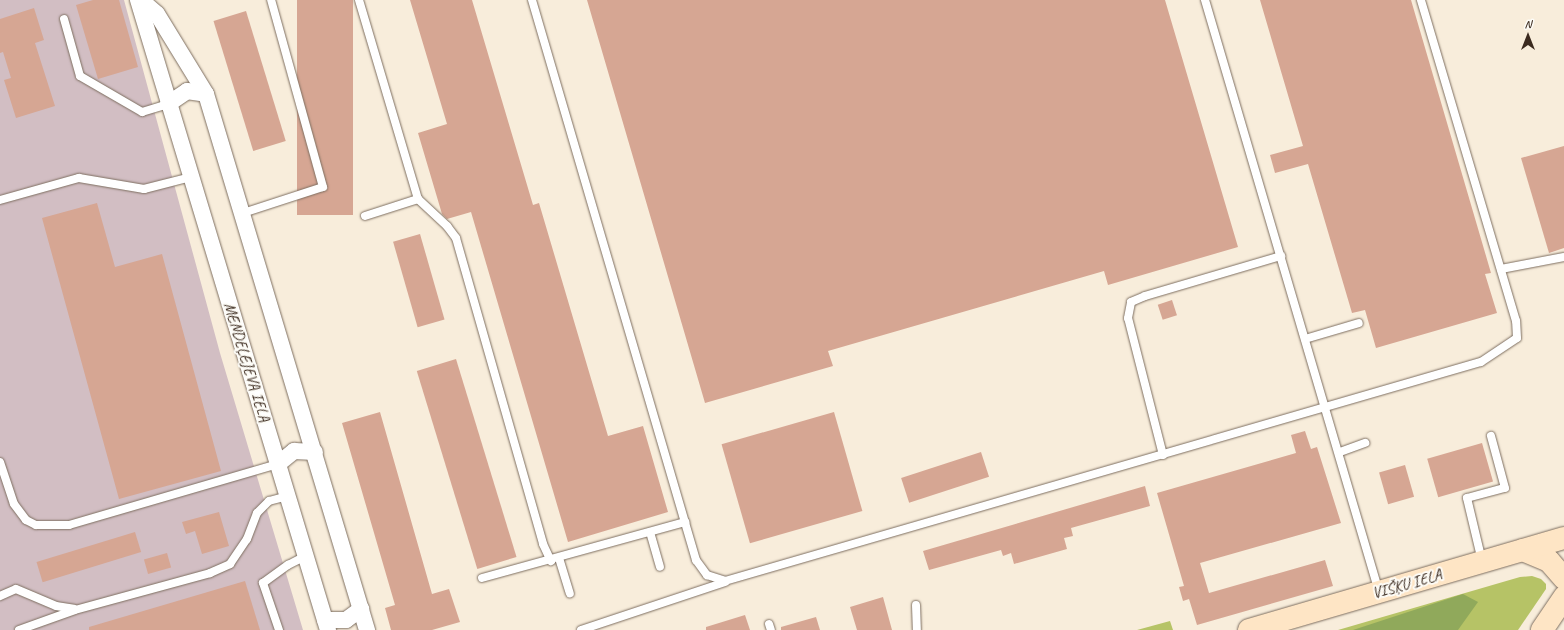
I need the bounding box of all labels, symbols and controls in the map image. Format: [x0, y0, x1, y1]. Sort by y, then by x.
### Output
north arrow [1508, 16, 1548, 56]
text: N [1525, 17, 1531, 31]
street label: MENDEĻEJEVA IELA [220, 300, 274, 424]
street label: VIŠĶU IELA [1370, 565, 1444, 603]

